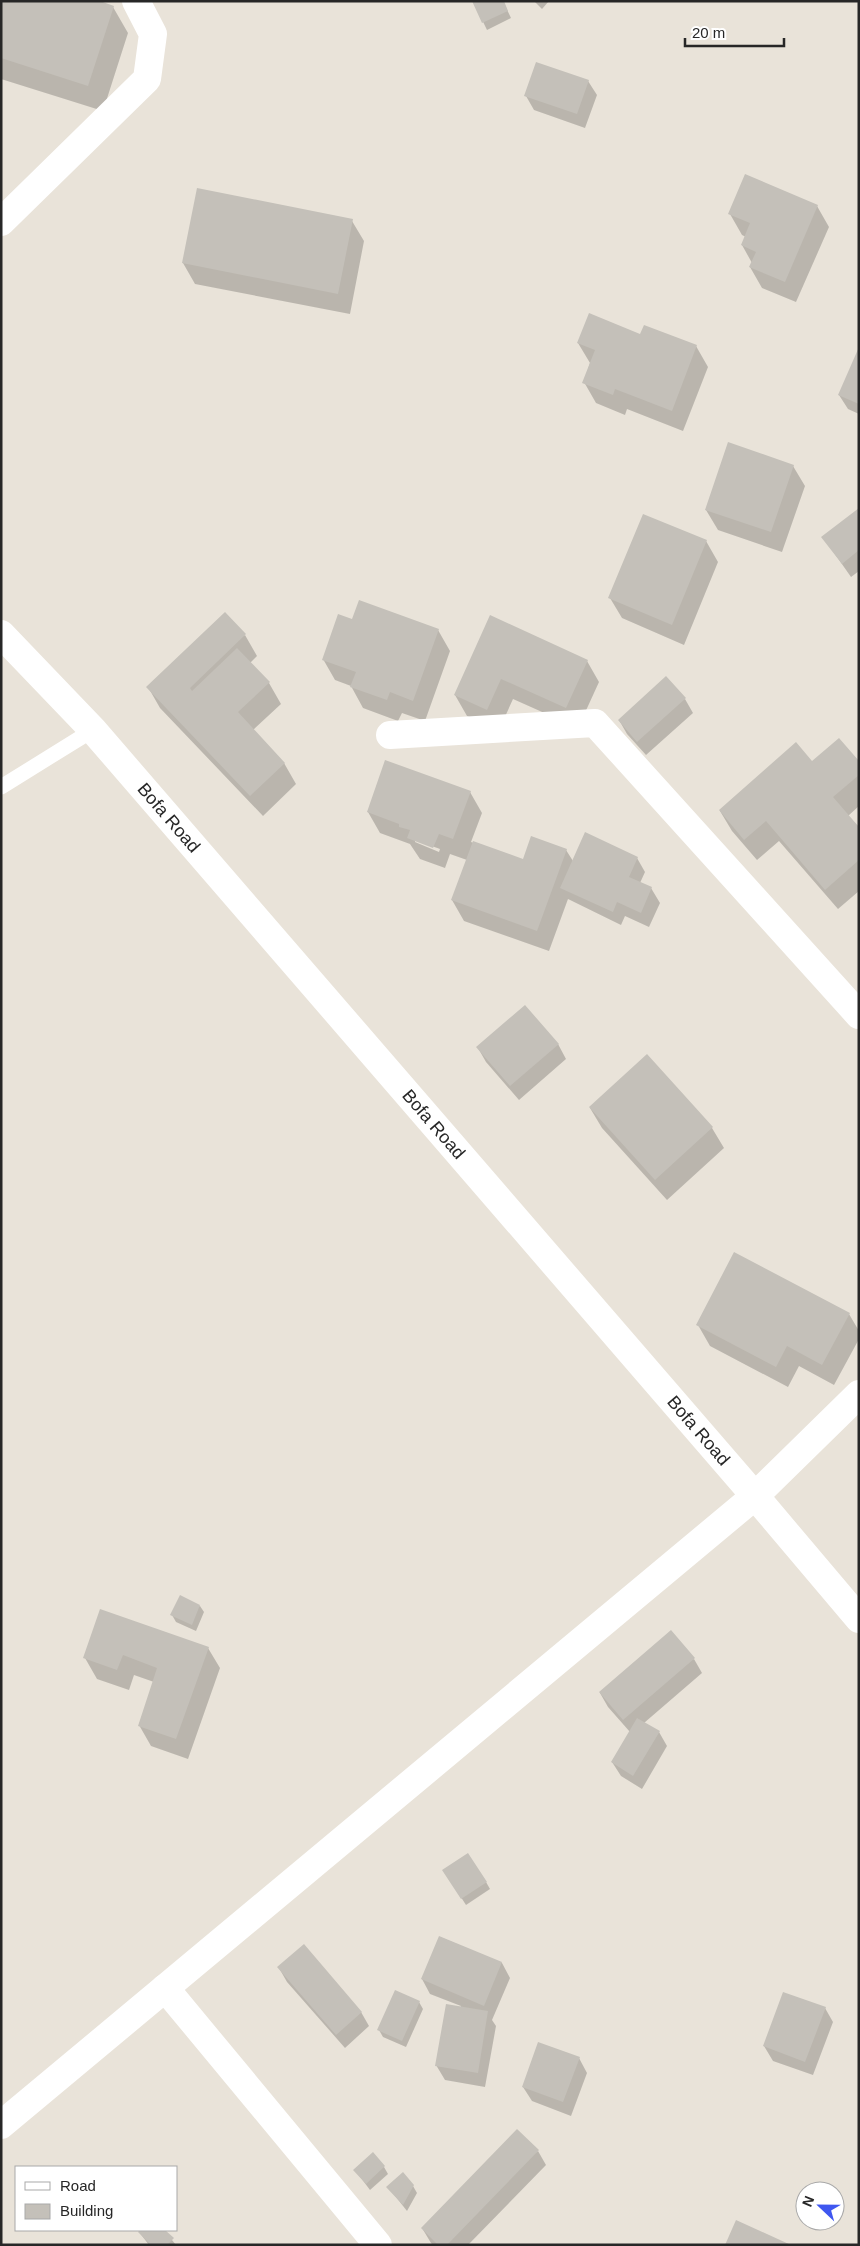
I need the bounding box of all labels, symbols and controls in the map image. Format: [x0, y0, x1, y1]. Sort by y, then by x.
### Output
scale bar [685, 15, 784, 47]
text: 20 m [692, 24, 725, 41]
street label: Bofa Road [133, 779, 204, 857]
street label: Bofa Road [398, 1085, 469, 1163]
street label: Bofa Road [663, 1392, 734, 1469]
legend [15, 2166, 178, 2231]
text: Road [60, 2177, 96, 2194]
north arrow [795, 2181, 845, 2231]
text: N [799, 2193, 817, 2209]
text: Building [60, 2202, 113, 2219]

